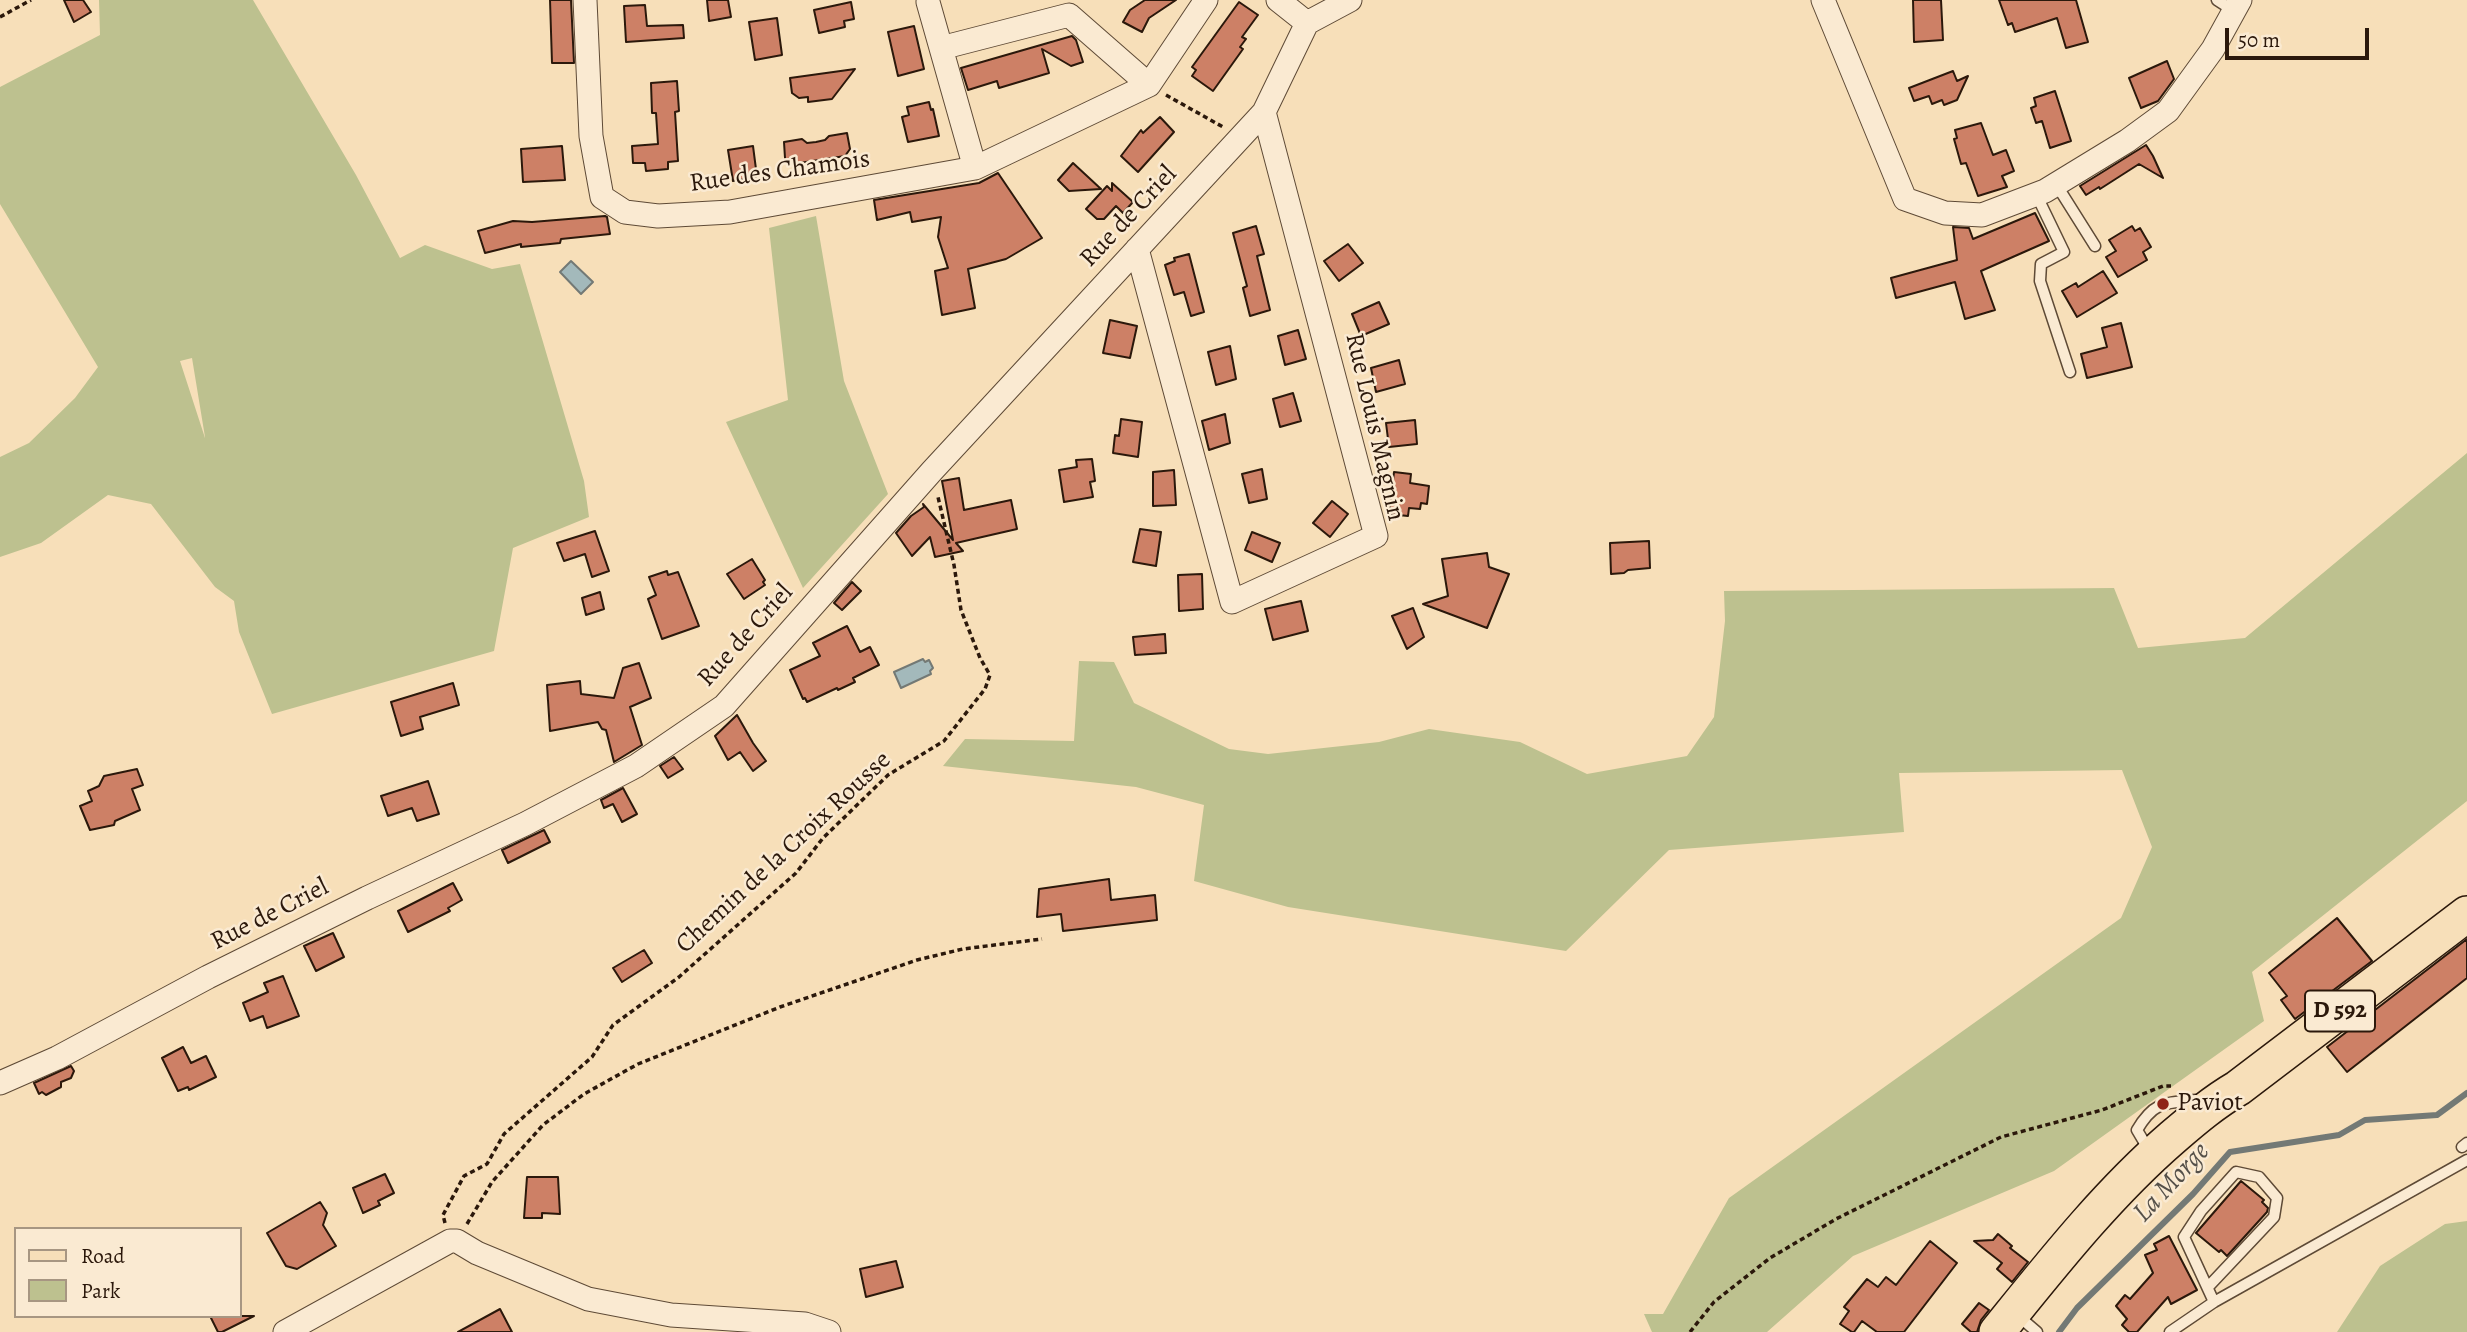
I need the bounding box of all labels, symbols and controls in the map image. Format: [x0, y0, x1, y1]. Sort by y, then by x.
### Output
scale bar [2229, 14, 2372, 58]
text: 50 m [2238, 26, 2280, 54]
street label: Rue des Chamois [688, 144, 872, 200]
street label: Rue de Criel [1074, 160, 1184, 274]
street label: Rue Louis Magnin [1337, 330, 1411, 524]
street label: Rue de Criel [692, 578, 800, 694]
street label: Chemin de la Croix Rousse [670, 745, 898, 961]
street label: Rue de Criel [206, 872, 334, 958]
road number: D 592 [2305, 990, 2375, 1031]
place label: Paviot [2177, 1088, 2243, 1120]
marker: Paviot [2155, 1096, 2171, 1112]
water label: La Morge [2127, 1136, 2217, 1230]
legend [14, 1227, 242, 1318]
text: Road [81, 1242, 125, 1270]
text: Park [81, 1277, 120, 1305]

